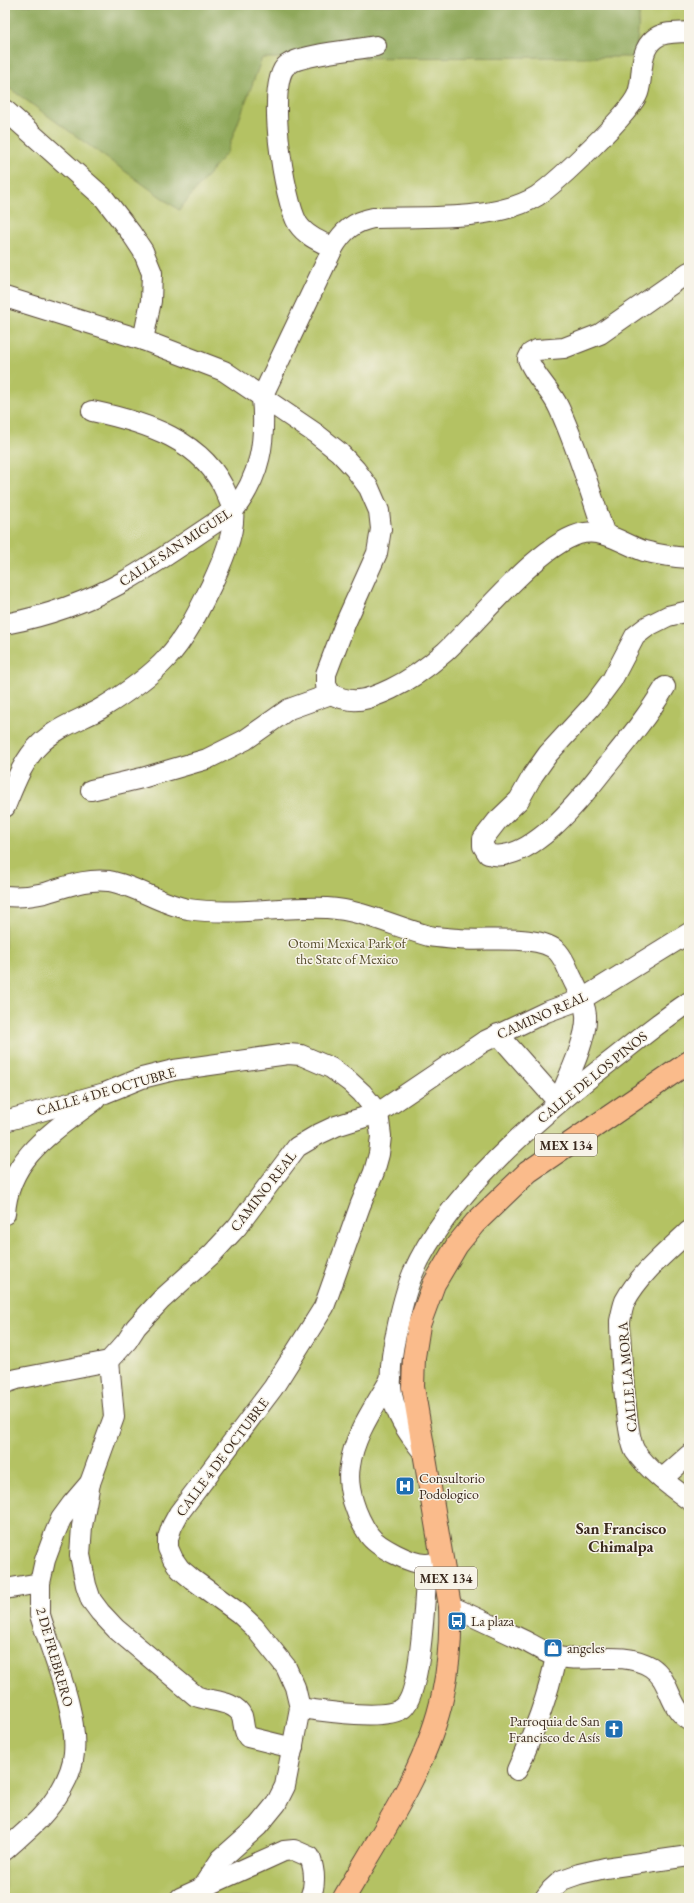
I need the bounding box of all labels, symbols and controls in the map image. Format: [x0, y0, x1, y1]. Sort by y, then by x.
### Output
street label: CALLE SAN MIGUEL [115, 503, 235, 590]
park label: Otomi Mexica Park of the State of Mexico [288, 934, 408, 968]
street label: CAMINO REAL [494, 987, 591, 1043]
street label: CALLE DE LOS PINOS [533, 1027, 651, 1127]
street label: CALLE 4 DE OCTUBRE [34, 1062, 178, 1119]
road number: MEX 134 [535, 1134, 597, 1156]
street label: CAMINO REAL [226, 1146, 301, 1235]
street label: CALLE LA MORA [613, 1321, 641, 1433]
street label: CALLE 4 DE OCTUBRE [172, 1394, 273, 1520]
place label: Consultorio Podologico [419, 1469, 485, 1503]
hospital icon: Consultorio Podologico [394, 1475, 416, 1497]
district label: San Francisco Chimalpa [576, 1518, 666, 1557]
road number: MEX 134 [415, 1567, 477, 1589]
street label: 2 DE FREBRERO [32, 1605, 78, 1709]
bus stop icon: La plaza [446, 1610, 468, 1632]
place label: La plaza [471, 1612, 515, 1630]
shop icon: angeles [542, 1637, 564, 1659]
place label: angeles [567, 1639, 605, 1657]
place label: Parroquia de San Francisco de Asís [509, 1712, 601, 1746]
church icon: Parroquia de San Francisco de Asís [603, 1718, 625, 1740]

